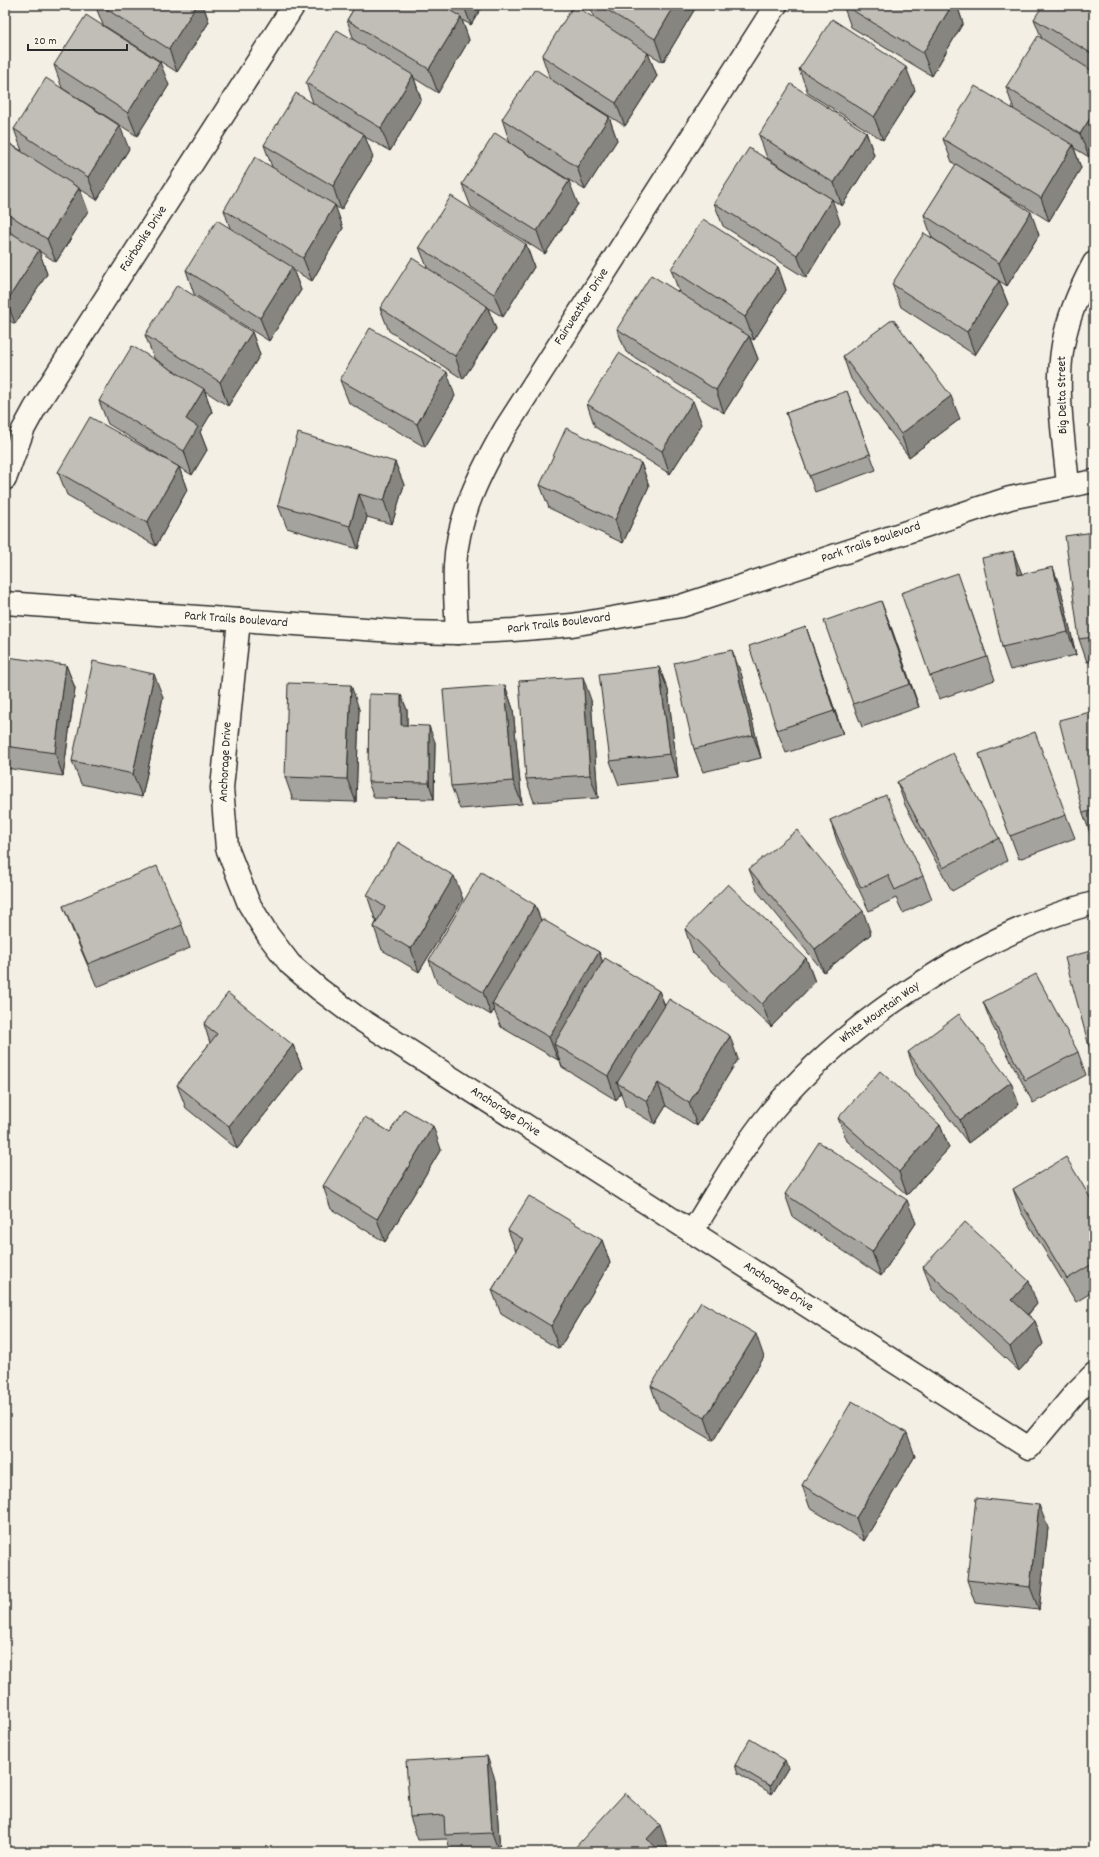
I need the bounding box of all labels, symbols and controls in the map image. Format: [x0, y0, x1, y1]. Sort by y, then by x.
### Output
scale bar [28, 26, 127, 52]
text: 20 m [34, 33, 57, 50]
street label: Fairbanks Drive [115, 202, 173, 276]
street label: Fairweather Drive [550, 264, 614, 349]
street label: Big Delta Street [1053, 356, 1073, 434]
street label: Park Trails Boulevard [819, 517, 923, 569]
street label: Park Trails Boulevard [183, 607, 289, 633]
street label: Park Trails Boulevard [506, 608, 612, 640]
street label: Anchorage Drive [214, 721, 238, 803]
street label: White Mountain Way [836, 977, 925, 1049]
street label: Anchorage Drive [466, 1082, 544, 1142]
street label: Anchorage Drive [739, 1257, 817, 1317]

